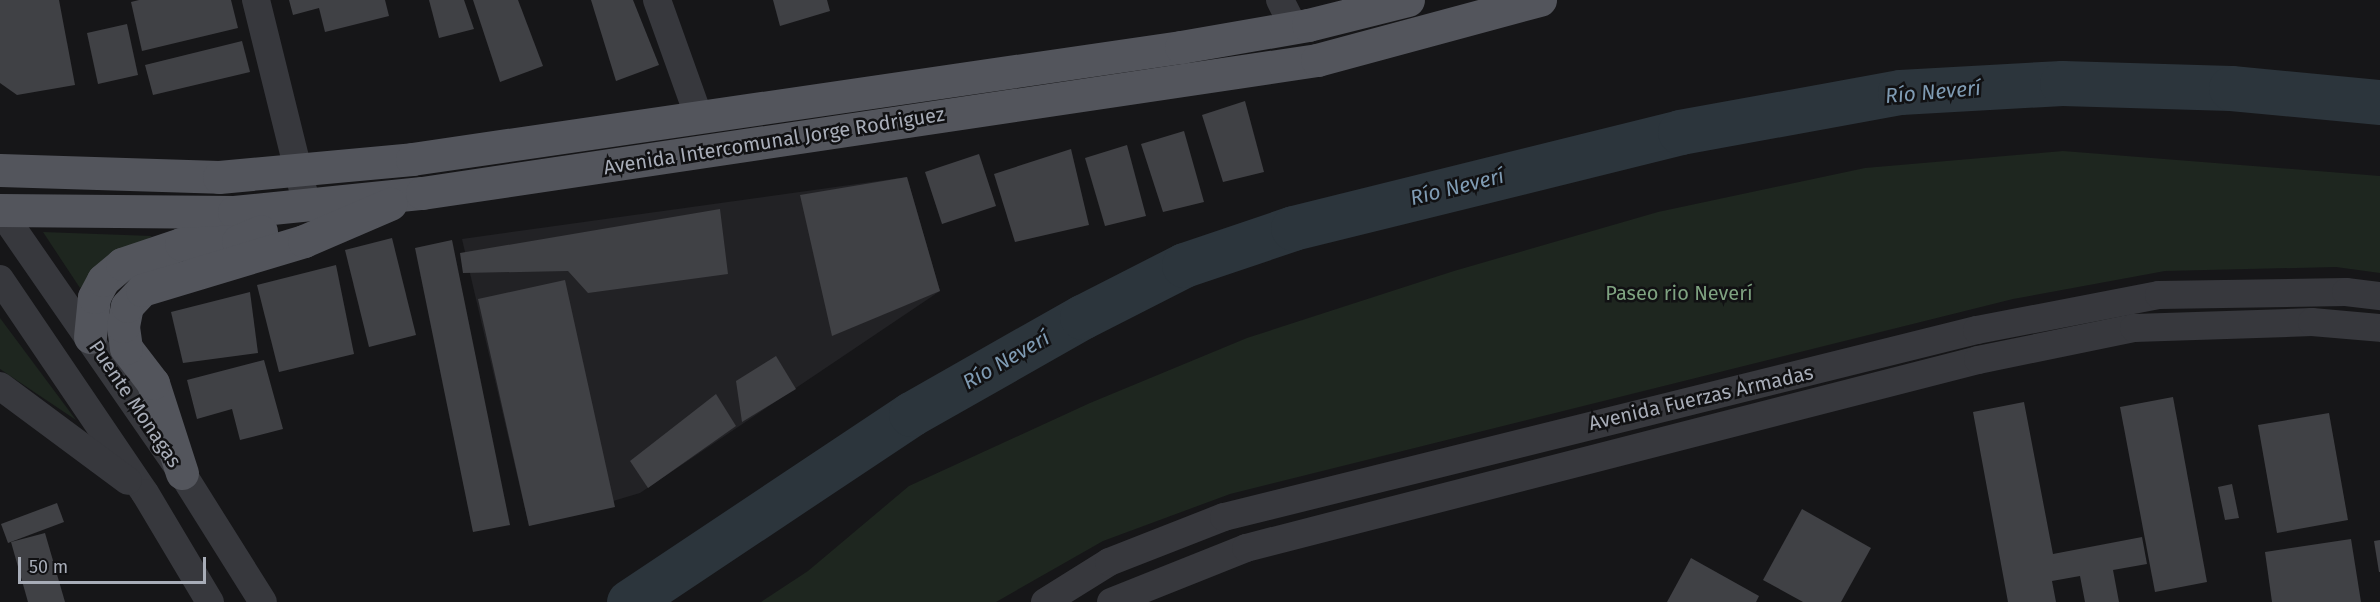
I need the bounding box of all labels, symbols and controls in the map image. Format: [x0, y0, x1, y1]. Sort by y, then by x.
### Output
water label: Río Neverí [1884, 75, 1982, 109]
street label: Avenida Intercomunal Jorge Rodriguez [602, 102, 946, 180]
water label: Río Neverí [1407, 163, 1507, 211]
park label: Paseo rio Neverí [1605, 281, 1753, 305]
water label: Río Neverí [958, 325, 1054, 395]
street label: Puente Monagas [84, 336, 186, 472]
street label: Avenida Fuerzas Armadas [1586, 360, 1816, 436]
scale bar [21, 545, 208, 583]
text: 50 m [29, 556, 68, 578]

